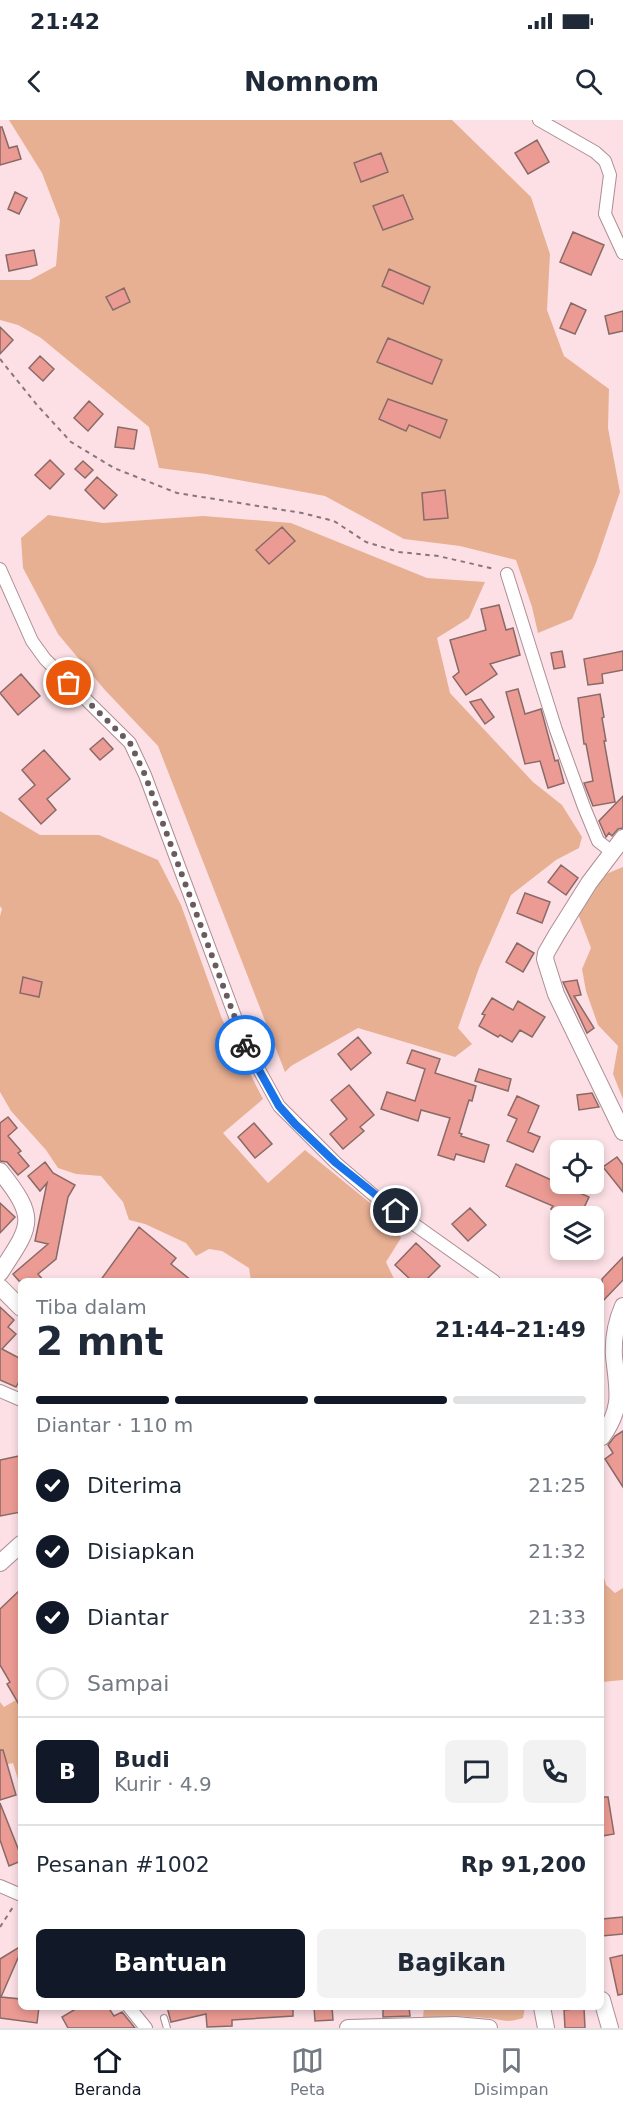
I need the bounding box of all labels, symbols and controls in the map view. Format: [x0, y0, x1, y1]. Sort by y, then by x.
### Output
text: 21:42 [30, 9, 100, 34]
icon: back [18, 65, 51, 98]
icon: search [572, 65, 605, 98]
text: Nomnom [244, 66, 379, 97]
pin [43, 657, 94, 708]
icon: bag [52, 666, 85, 699]
courier [215, 1015, 275, 1075]
icon: bike [229, 1029, 262, 1062]
map controls [550, 1140, 604, 1260]
button: locate [550, 1140, 604, 1194]
pin [370, 1185, 421, 1236]
icon: home [379, 1194, 412, 1227]
button: layers [550, 1206, 604, 1260]
text: Tiba dalam [36, 1295, 147, 1319]
text: 21:44–21:49 [435, 1317, 586, 1342]
text: 2 mnt [36, 1319, 164, 1364]
text: Diantar · 110 m [36, 1413, 193, 1437]
icon: check [36, 1469, 69, 1502]
text: Diterima [87, 1473, 182, 1498]
text: 21:25 [528, 1473, 586, 1497]
icon: check [36, 1535, 69, 1568]
text: Disiapkan [87, 1539, 195, 1564]
text: 21:32 [528, 1539, 586, 1563]
icon: check [36, 1601, 69, 1634]
text: Diantar [87, 1605, 169, 1630]
text: 21:33 [528, 1605, 586, 1629]
text: Sampai [87, 1671, 169, 1696]
button: chat [445, 1740, 508, 1803]
button: phone [523, 1740, 586, 1803]
text: Budi [114, 1747, 170, 1772]
text: B [59, 1759, 76, 1784]
text: Kurir · 4.9 [114, 1772, 212, 1796]
text: Pesanan #1002 [36, 1852, 210, 1877]
text: Rp 91,200 [461, 1852, 586, 1877]
button: Bantuan [36, 1929, 305, 1998]
button: Bagikan [317, 1929, 586, 1998]
tab: Beranda [74, 2044, 142, 2099]
tab: Peta [290, 2044, 325, 2099]
tab: Disimpan [474, 2044, 549, 2099]

